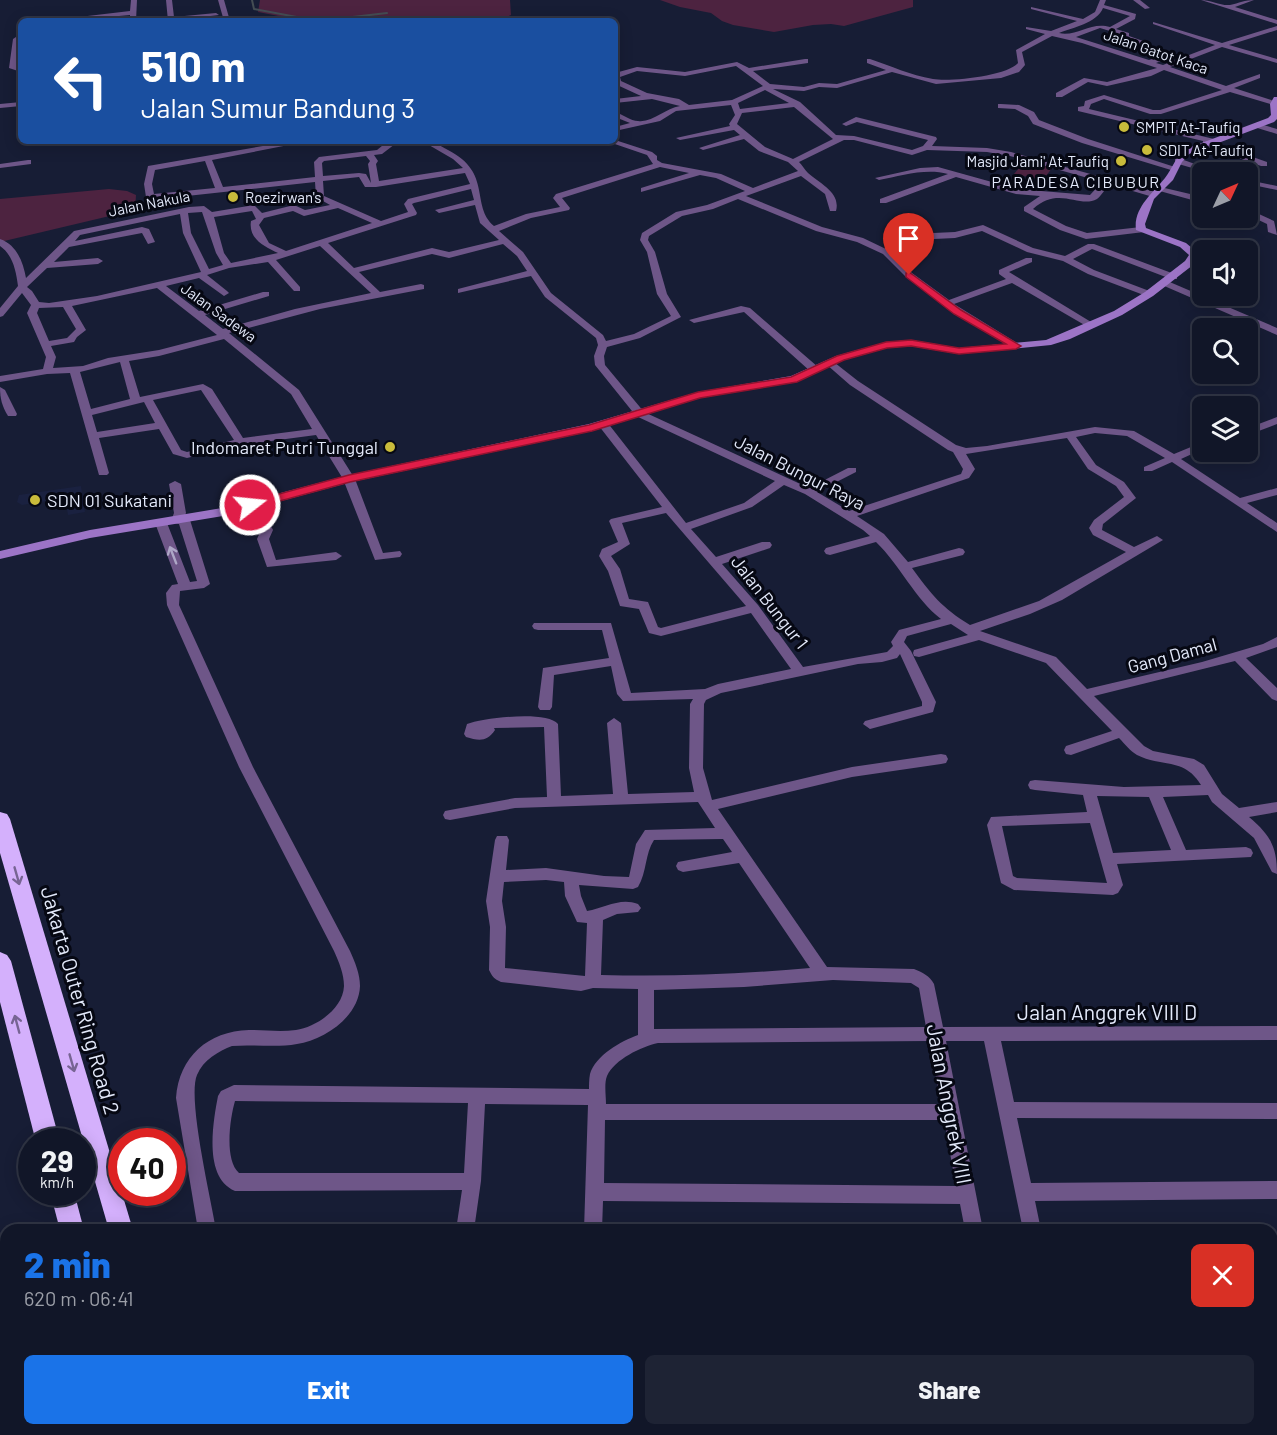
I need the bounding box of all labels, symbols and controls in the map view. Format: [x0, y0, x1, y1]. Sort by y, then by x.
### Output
street label: Jalan Gatot Kaca [1101, 25, 1211, 77]
text: 510 m [141, 40, 245, 90]
icon: left [42, 42, 120, 120]
text: Jalan Sumur Bandung 3 [141, 91, 415, 123]
place label: SMPIT At-Taufiq [1136, 118, 1241, 136]
marker: SMPIT At-Taufiq [1117, 120, 1131, 134]
place label: SDIT At-Taufiq [1159, 141, 1253, 159]
marker: SDIT At-Taufiq [1140, 143, 1154, 157]
place label: Masjid Jami' At-Taufiq [966, 152, 1109, 170]
marker: Masjid Jami' At-Taufiq [1114, 154, 1128, 168]
north arrow [1192, 162, 1258, 228]
map controls [1192, 162, 1258, 462]
district label: PARADESA CIBUBUR [991, 172, 1161, 191]
street label: Jalan Nakula [107, 186, 191, 220]
place label: Roezirwan's [245, 188, 321, 206]
marker: Roezirwan's [226, 190, 240, 204]
pin [883, 213, 934, 275]
icon: arrive [892, 222, 925, 255]
button: sound [1192, 240, 1258, 306]
street label: Jalan Sadewa [178, 278, 260, 346]
button: search [1192, 318, 1258, 384]
button: layers [1192, 396, 1258, 462]
street label: Jalan Bungur Raya [731, 430, 869, 514]
place label: Indomaret Putri Tunggal [191, 436, 378, 458]
marker: Indomaret Putri Tunggal [383, 440, 397, 454]
position arrow [218, 473, 282, 537]
place label: SDN 01 Sukatani [47, 489, 172, 511]
marker: SDN 01 Sukatani [28, 493, 42, 507]
one-way arrow [166, 546, 177, 565]
street label: Jalan Bungur 1 [727, 551, 813, 653]
street label: Gang Damal [1125, 633, 1219, 677]
one-way arrow [12, 866, 23, 885]
street label: Jakarta Outer Ring Road 2 [36, 883, 126, 1117]
street label: Jalan Anggrek VIII D [1017, 999, 1197, 1024]
one-way arrow [10, 1015, 22, 1034]
street label: Jalan Anggrek VIII [922, 1022, 978, 1186]
one-way arrow [67, 1053, 78, 1072]
speed limit sign: 40 [108, 1128, 186, 1206]
text: 29 [41, 1142, 73, 1178]
text: km/h [40, 1173, 74, 1191]
text: 2 min [24, 1242, 111, 1285]
button: close [1191, 1244, 1254, 1307]
text: 620 m · 06:41 [24, 1286, 134, 1310]
button: Exit [24, 1355, 633, 1424]
button: Share [645, 1355, 1254, 1424]

